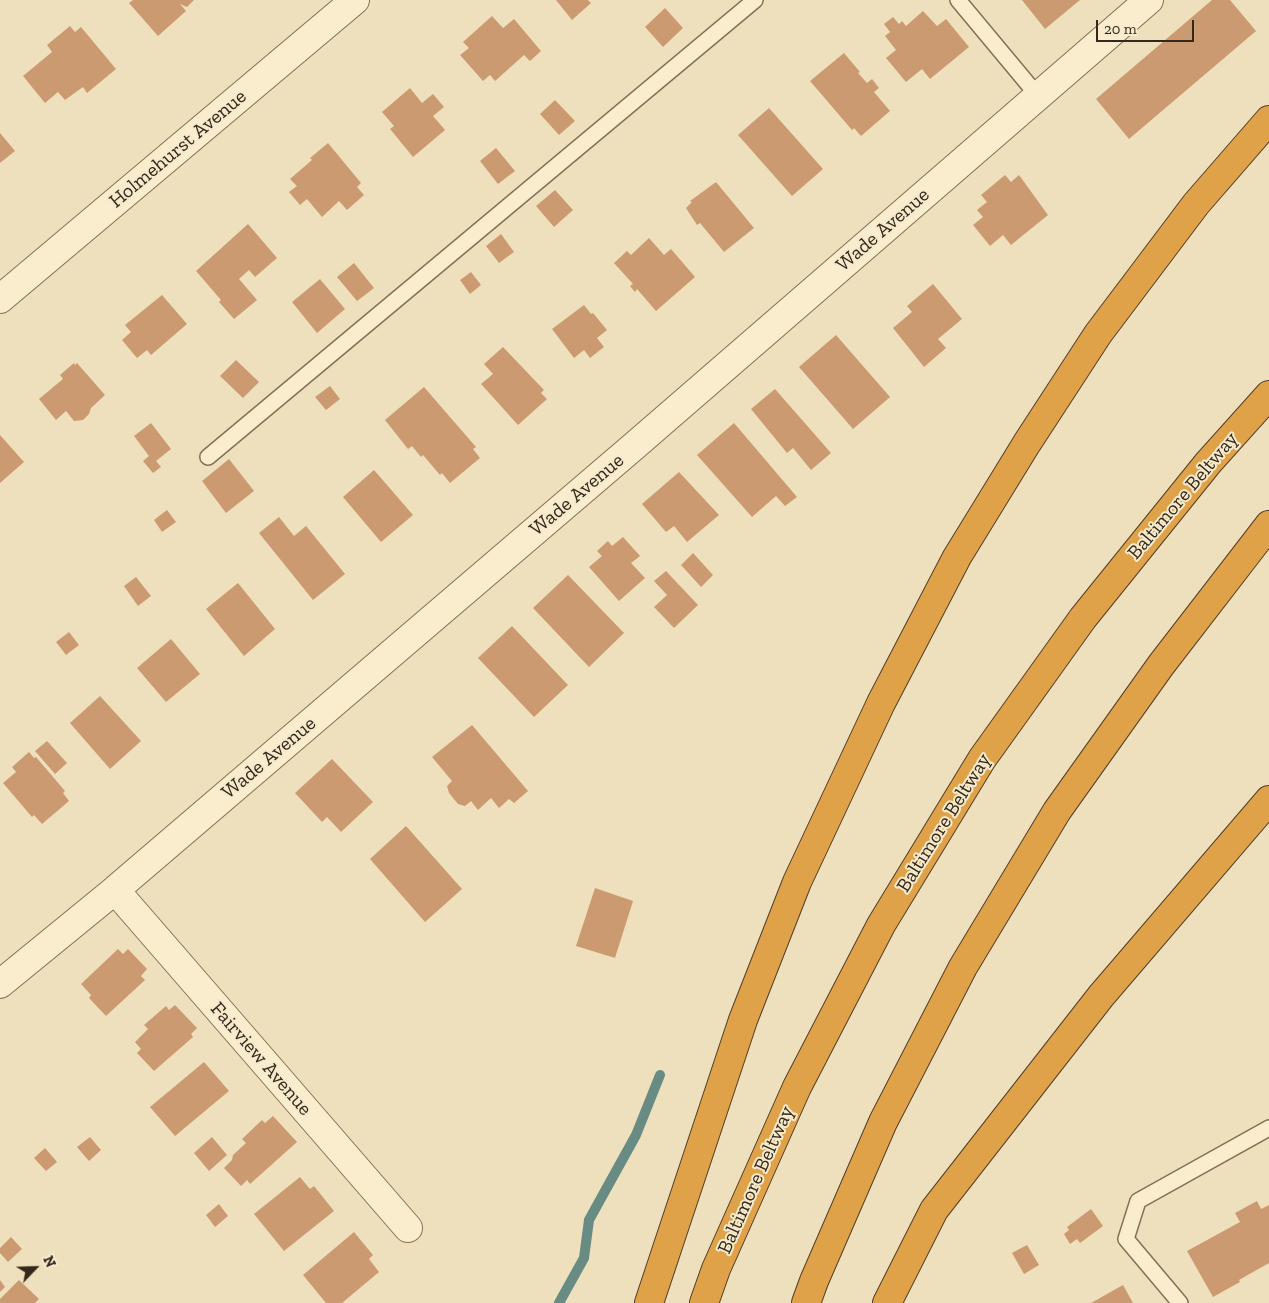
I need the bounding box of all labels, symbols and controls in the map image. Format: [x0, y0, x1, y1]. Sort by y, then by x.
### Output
scale bar [1099, 10, 1196, 42]
text: 20 m [1104, 20, 1137, 38]
street label: Holmehurst Avenue [104, 85, 252, 213]
street label: Wade Avenue [831, 183, 935, 277]
street label: Baltimore Beltway [1123, 427, 1243, 565]
street label: Wade Avenue [525, 449, 629, 541]
street label: Wade Avenue [217, 712, 321, 804]
street label: Baltimore Beltway [892, 749, 996, 897]
street label: Fairview Avenue [205, 997, 317, 1121]
street label: Baltimore Beltway [713, 1103, 799, 1257]
north arrow [10, 1243, 60, 1293]
text: N [39, 1253, 59, 1270]

